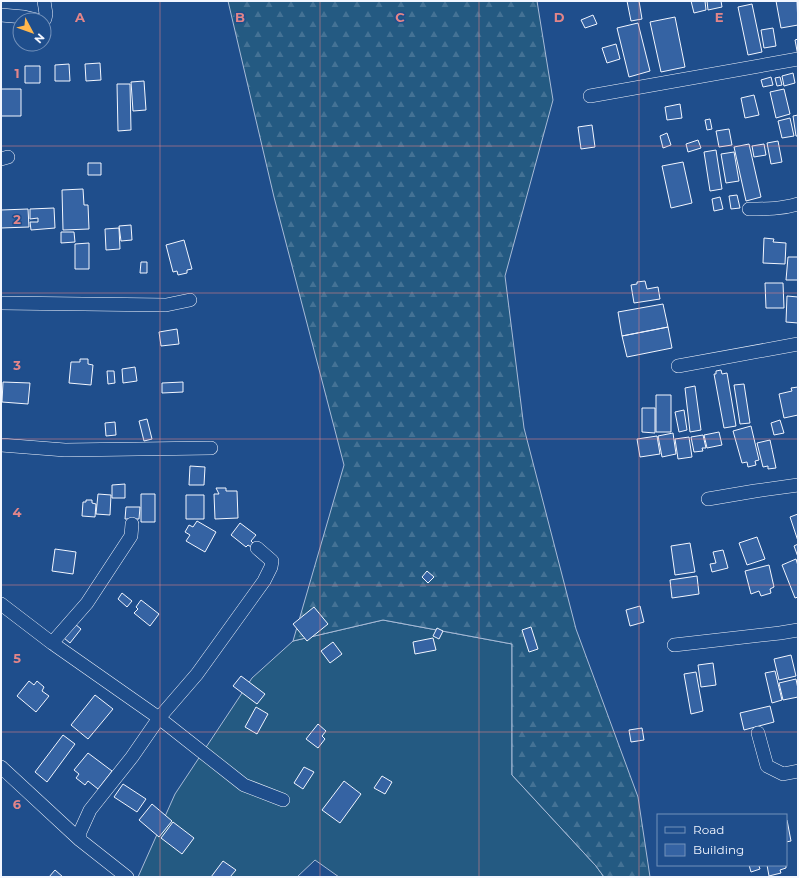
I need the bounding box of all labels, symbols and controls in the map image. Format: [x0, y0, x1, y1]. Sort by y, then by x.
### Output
text: A [74, 9, 86, 25]
text: B [235, 9, 245, 25]
text: C [395, 9, 405, 25]
text: D [554, 9, 565, 25]
text: E [715, 9, 724, 25]
north arrow [12, 12, 52, 52]
text: N [31, 31, 48, 47]
text: 1 [14, 65, 20, 81]
text: 2 [13, 211, 21, 227]
text: 3 [12, 357, 21, 373]
text: 4 [13, 504, 22, 520]
text: 5 [13, 650, 21, 666]
text: 6 [13, 796, 22, 812]
legend [657, 814, 787, 866]
text: Road [693, 822, 724, 837]
text: Building [693, 842, 744, 857]

